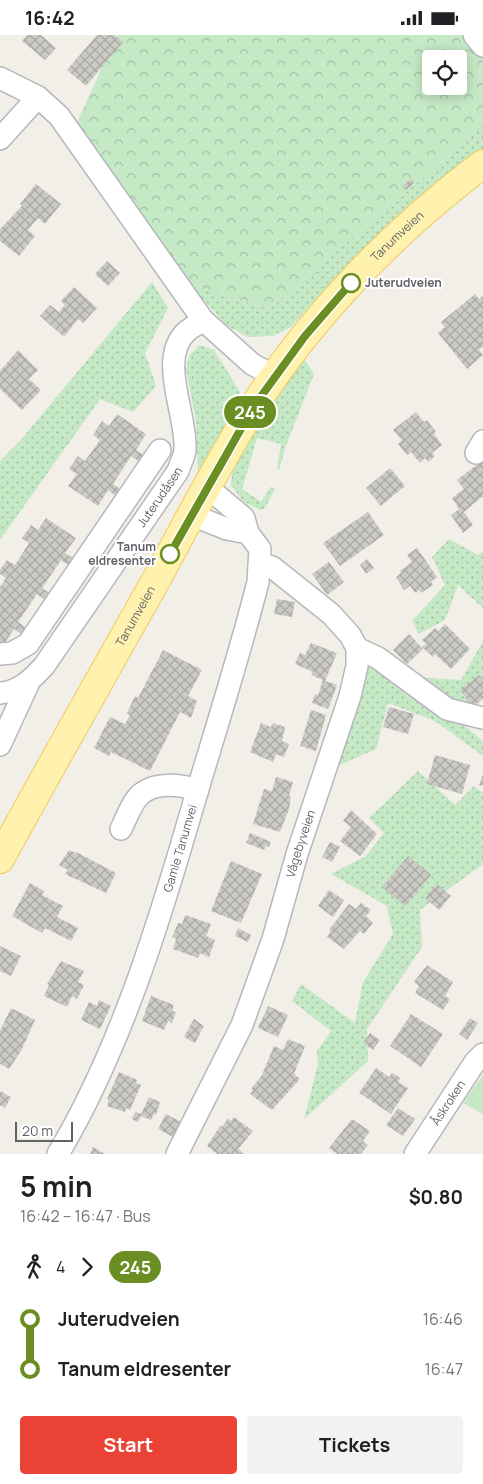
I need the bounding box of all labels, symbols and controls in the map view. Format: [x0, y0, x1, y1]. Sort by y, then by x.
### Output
text: 16:42 [25, 5, 75, 31]
map controls [422, 50, 467, 95]
button: locate [422, 50, 467, 95]
street label: Tanumveien [367, 207, 427, 265]
marker: Juterudveien [341, 273, 361, 293]
place label: Juterudveien [365, 274, 442, 291]
line badge: 245 [221, 396, 279, 428]
text: 245 [234, 400, 266, 424]
street label: Juterudåsen [133, 463, 186, 530]
place label: Tanum eldresenter [88, 538, 156, 569]
marker: Tanum eldresenter [160, 544, 180, 564]
street label: Tanumveien [111, 583, 159, 649]
street label: Gamle Tanumvei [159, 802, 201, 894]
street label: Vågebyveien [282, 808, 319, 880]
street label: Åskroken [427, 1077, 469, 1129]
scale bar [15, 1119, 72, 1142]
text: 20 m [22, 1121, 53, 1140]
text: 5 min [20, 1167, 93, 1205]
text: $0.80 [409, 1184, 463, 1210]
text: 16:42 – 16:47 · Bus [20, 1205, 151, 1227]
icon: walk [20, 1253, 48, 1281]
icon: forward [73, 1253, 101, 1281]
text: 245 [119, 1255, 151, 1279]
text: 4 [56, 1256, 65, 1278]
text: Juterudveien [58, 1306, 180, 1332]
text: 16:46 [423, 1308, 463, 1330]
text: Tanum eldresenter [58, 1356, 231, 1382]
text: 16:47 [425, 1358, 463, 1380]
button: Start [20, 1416, 237, 1474]
button: Tickets [247, 1416, 463, 1474]

